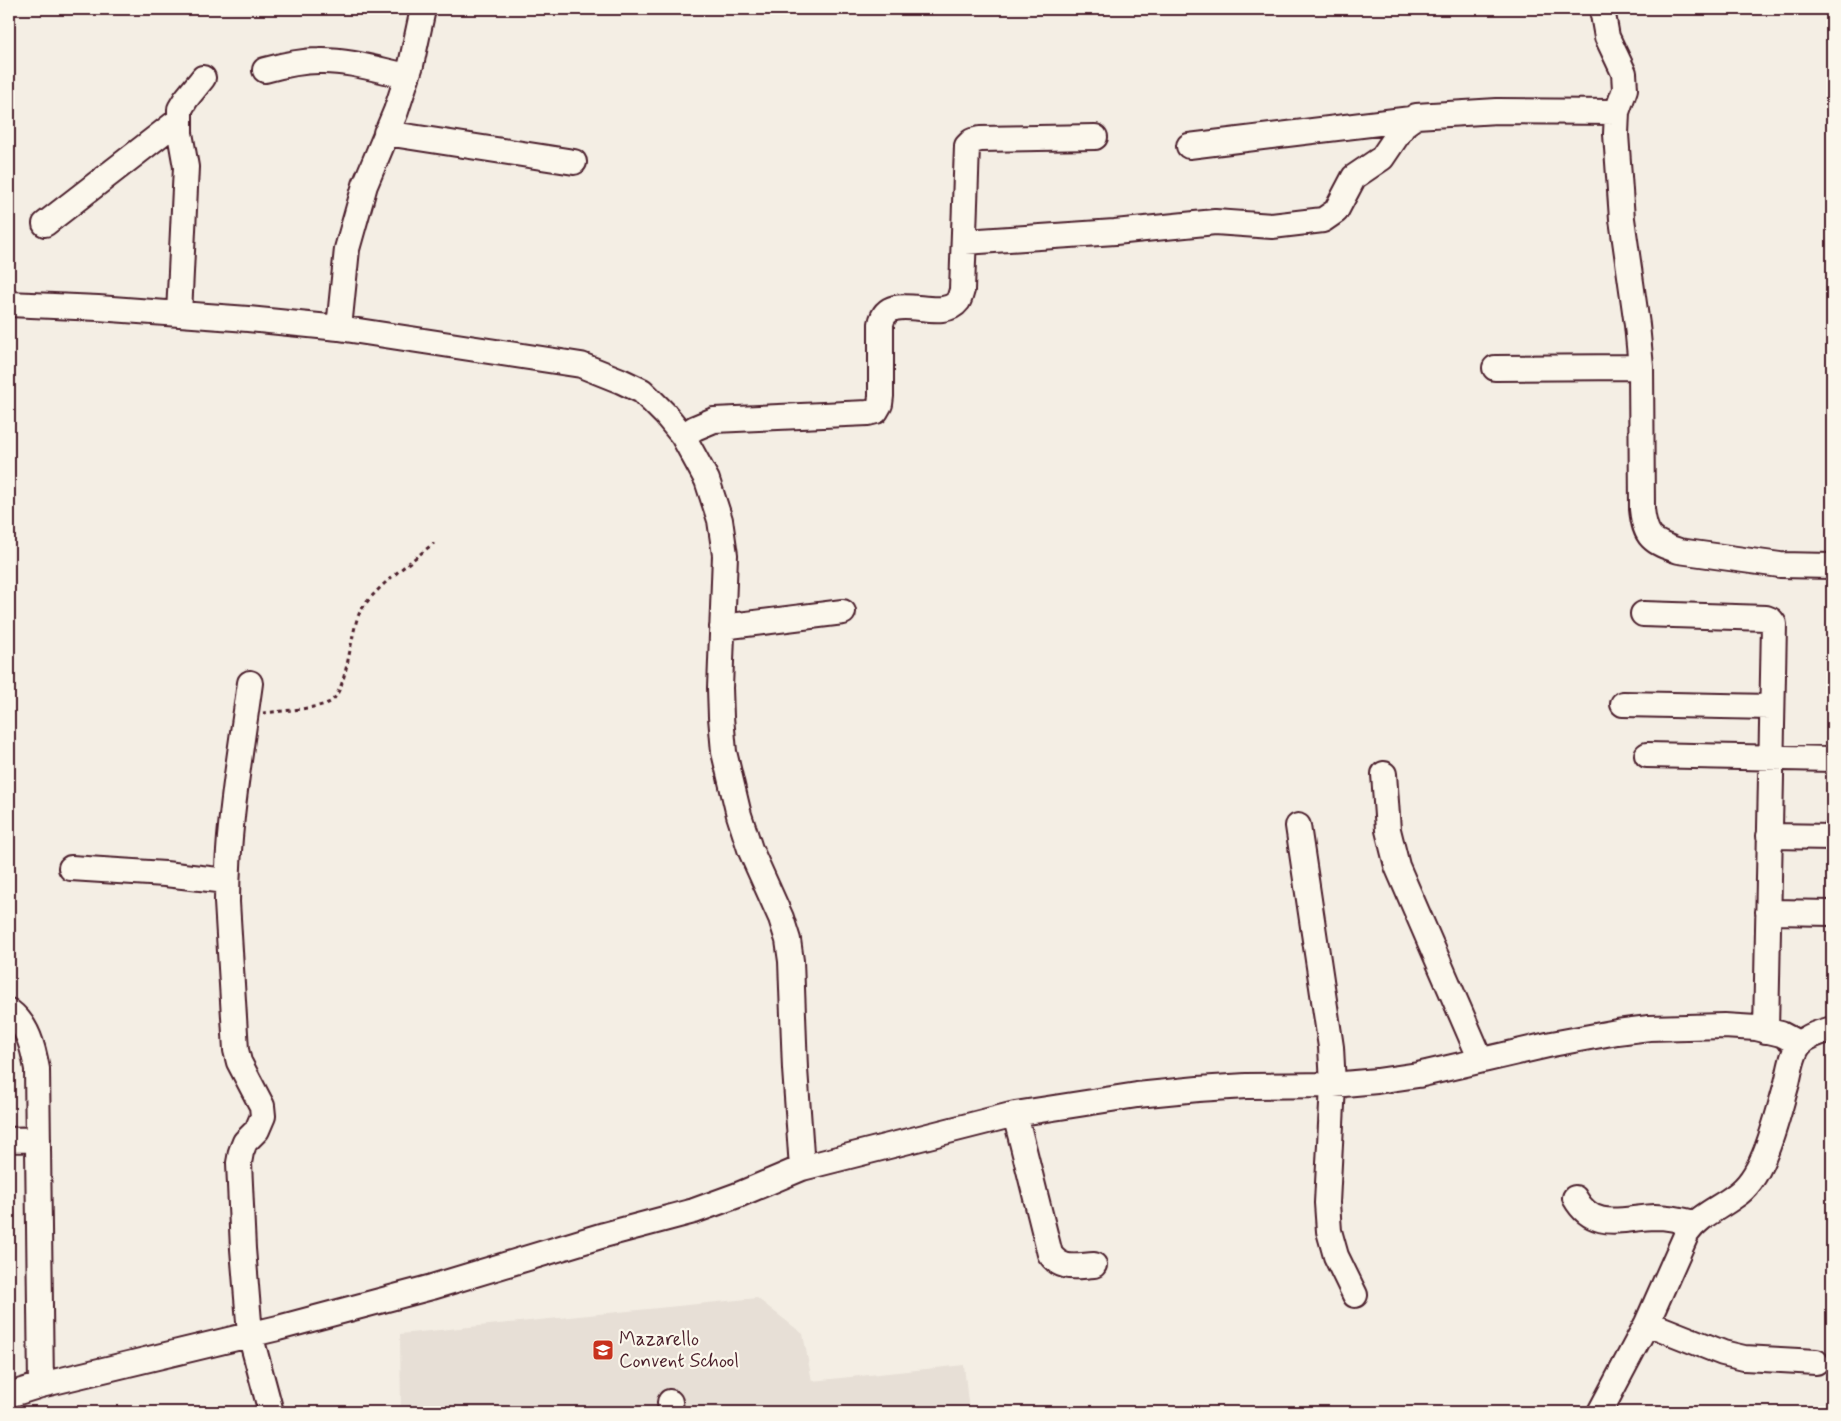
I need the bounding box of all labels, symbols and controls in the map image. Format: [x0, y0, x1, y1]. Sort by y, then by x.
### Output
place label: Mazarello Convent School [619, 1327, 739, 1374]
school or university icon: Mazarello Convent School [591, 1338, 615, 1362]

